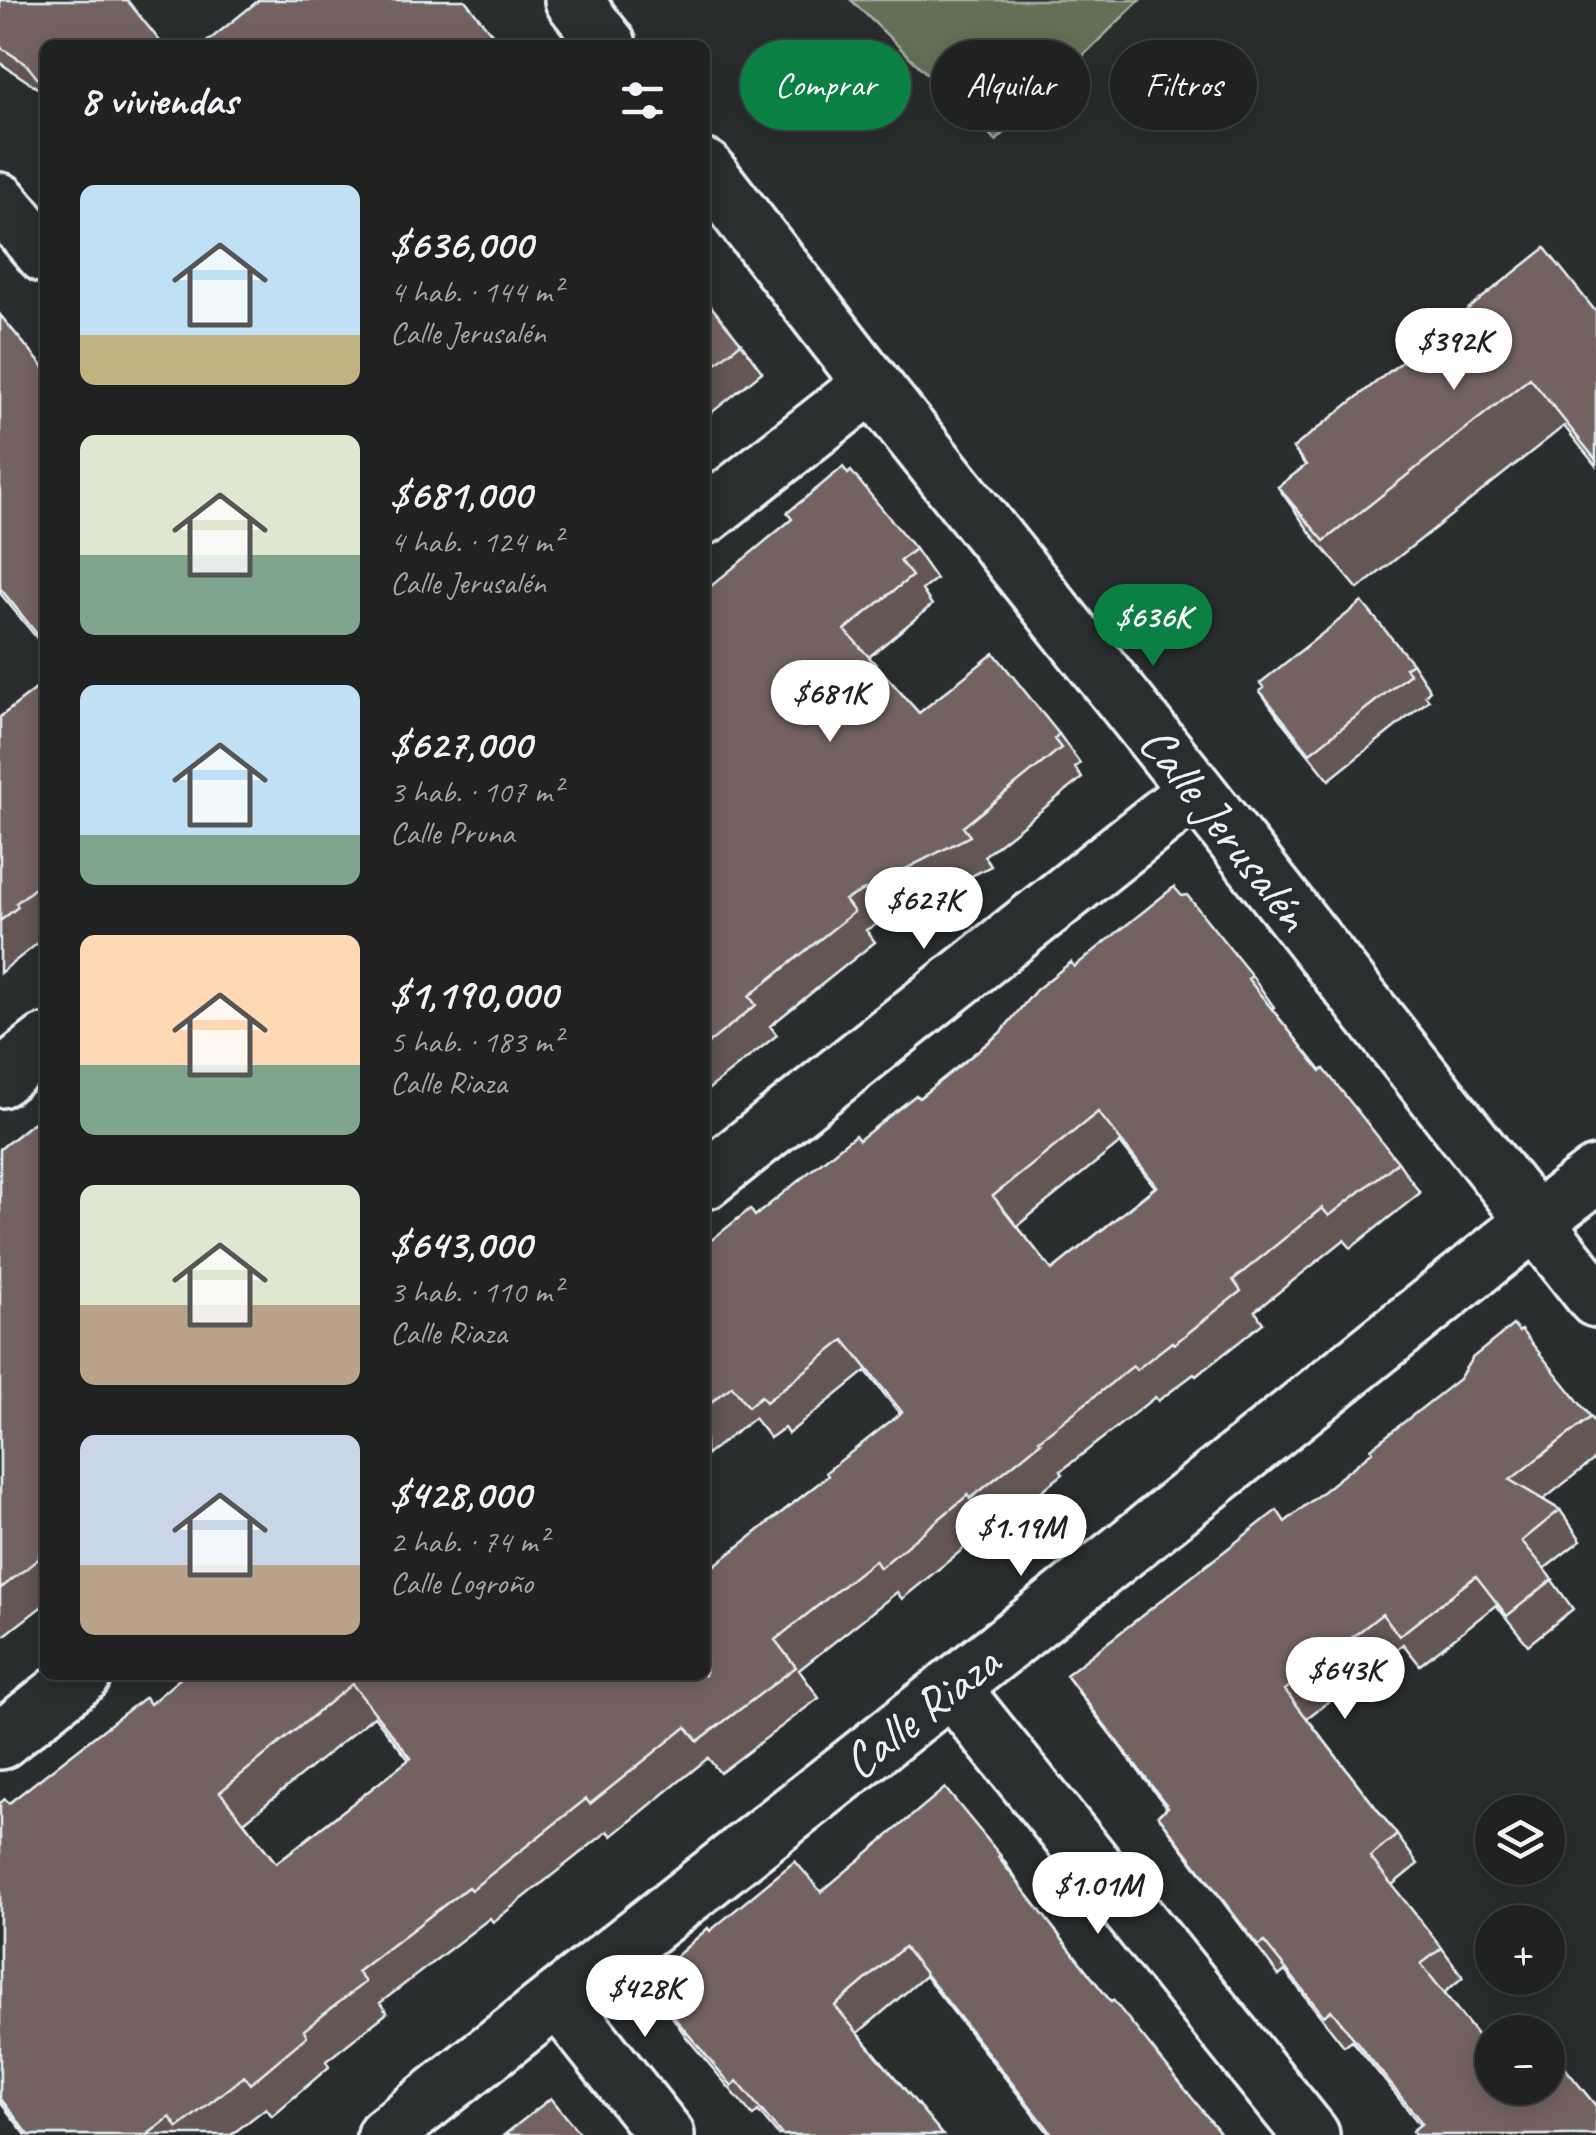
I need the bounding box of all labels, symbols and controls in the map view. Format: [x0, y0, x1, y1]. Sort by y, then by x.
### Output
chip: Comprar [740, 40, 911, 130]
chip: Alquilar [931, 40, 1090, 130]
chip: Filtros [1110, 40, 1257, 130]
icon: filters [615, 73, 670, 128]
text: 8 viviendas [80, 74, 237, 127]
text: $636,000 [390, 218, 532, 271]
icon: home [160, 225, 280, 345]
text: 4 hab. · 144 m² [390, 271, 562, 312]
pin: $392K [1384, 308, 1524, 393]
text: Calle Jerusalén [390, 312, 546, 353]
text: $392K [1417, 320, 1491, 361]
text: $681,000 [390, 468, 532, 521]
icon: home [160, 475, 280, 595]
text: 4 hab. · 124 m² [390, 521, 562, 562]
text: Calle Jerusalén [390, 562, 546, 603]
pin: $636K [1083, 584, 1223, 669]
text: $636K [1115, 596, 1191, 637]
pin: $681K [760, 660, 900, 745]
text: $681K [793, 672, 867, 713]
street label: Calle Jerusalén [1125, 713, 1326, 944]
text: $627,000 [390, 718, 531, 771]
icon: home [160, 725, 280, 845]
text: 3 hab. · 107 m² [390, 771, 562, 812]
text: Calle Pruna [390, 812, 515, 853]
pin: $627K [854, 867, 994, 952]
text: $627K [887, 879, 961, 920]
text: $1,190,000 [390, 968, 557, 1021]
icon: home [160, 975, 280, 1095]
text: 5 hab. · 183 m² [390, 1021, 562, 1062]
text: Calle Riaza [390, 1062, 507, 1103]
text: $643,000 [390, 1218, 532, 1271]
icon: home [160, 1225, 280, 1345]
text: 3 hab. · 110 m² [390, 1271, 562, 1312]
text: Calle Riaza [390, 1312, 507, 1353]
text: $428,000 [390, 1468, 531, 1521]
icon: home [160, 1475, 280, 1595]
pin: $1.19M [940, 1494, 1102, 1579]
text: $1.19M [978, 1506, 1064, 1547]
text: 2 hab. · 74 m² [390, 1521, 547, 1562]
text: Calle Logroño [390, 1562, 533, 1603]
street label: Calle Riaza [830, 1629, 1015, 1793]
pin: $643K [1275, 1637, 1415, 1722]
text: $643K [1308, 1649, 1382, 1690]
map controls [1475, 1795, 1565, 2105]
button: layers [1475, 1795, 1565, 1885]
pin: $1.01M [1017, 1852, 1179, 1937]
text: $1.01M [1054, 1864, 1142, 1905]
button: + [1475, 1905, 1565, 1995]
pin: $428K [575, 1955, 715, 2040]
text: $428K [608, 1967, 682, 2008]
button: − [1475, 2015, 1565, 2105]

